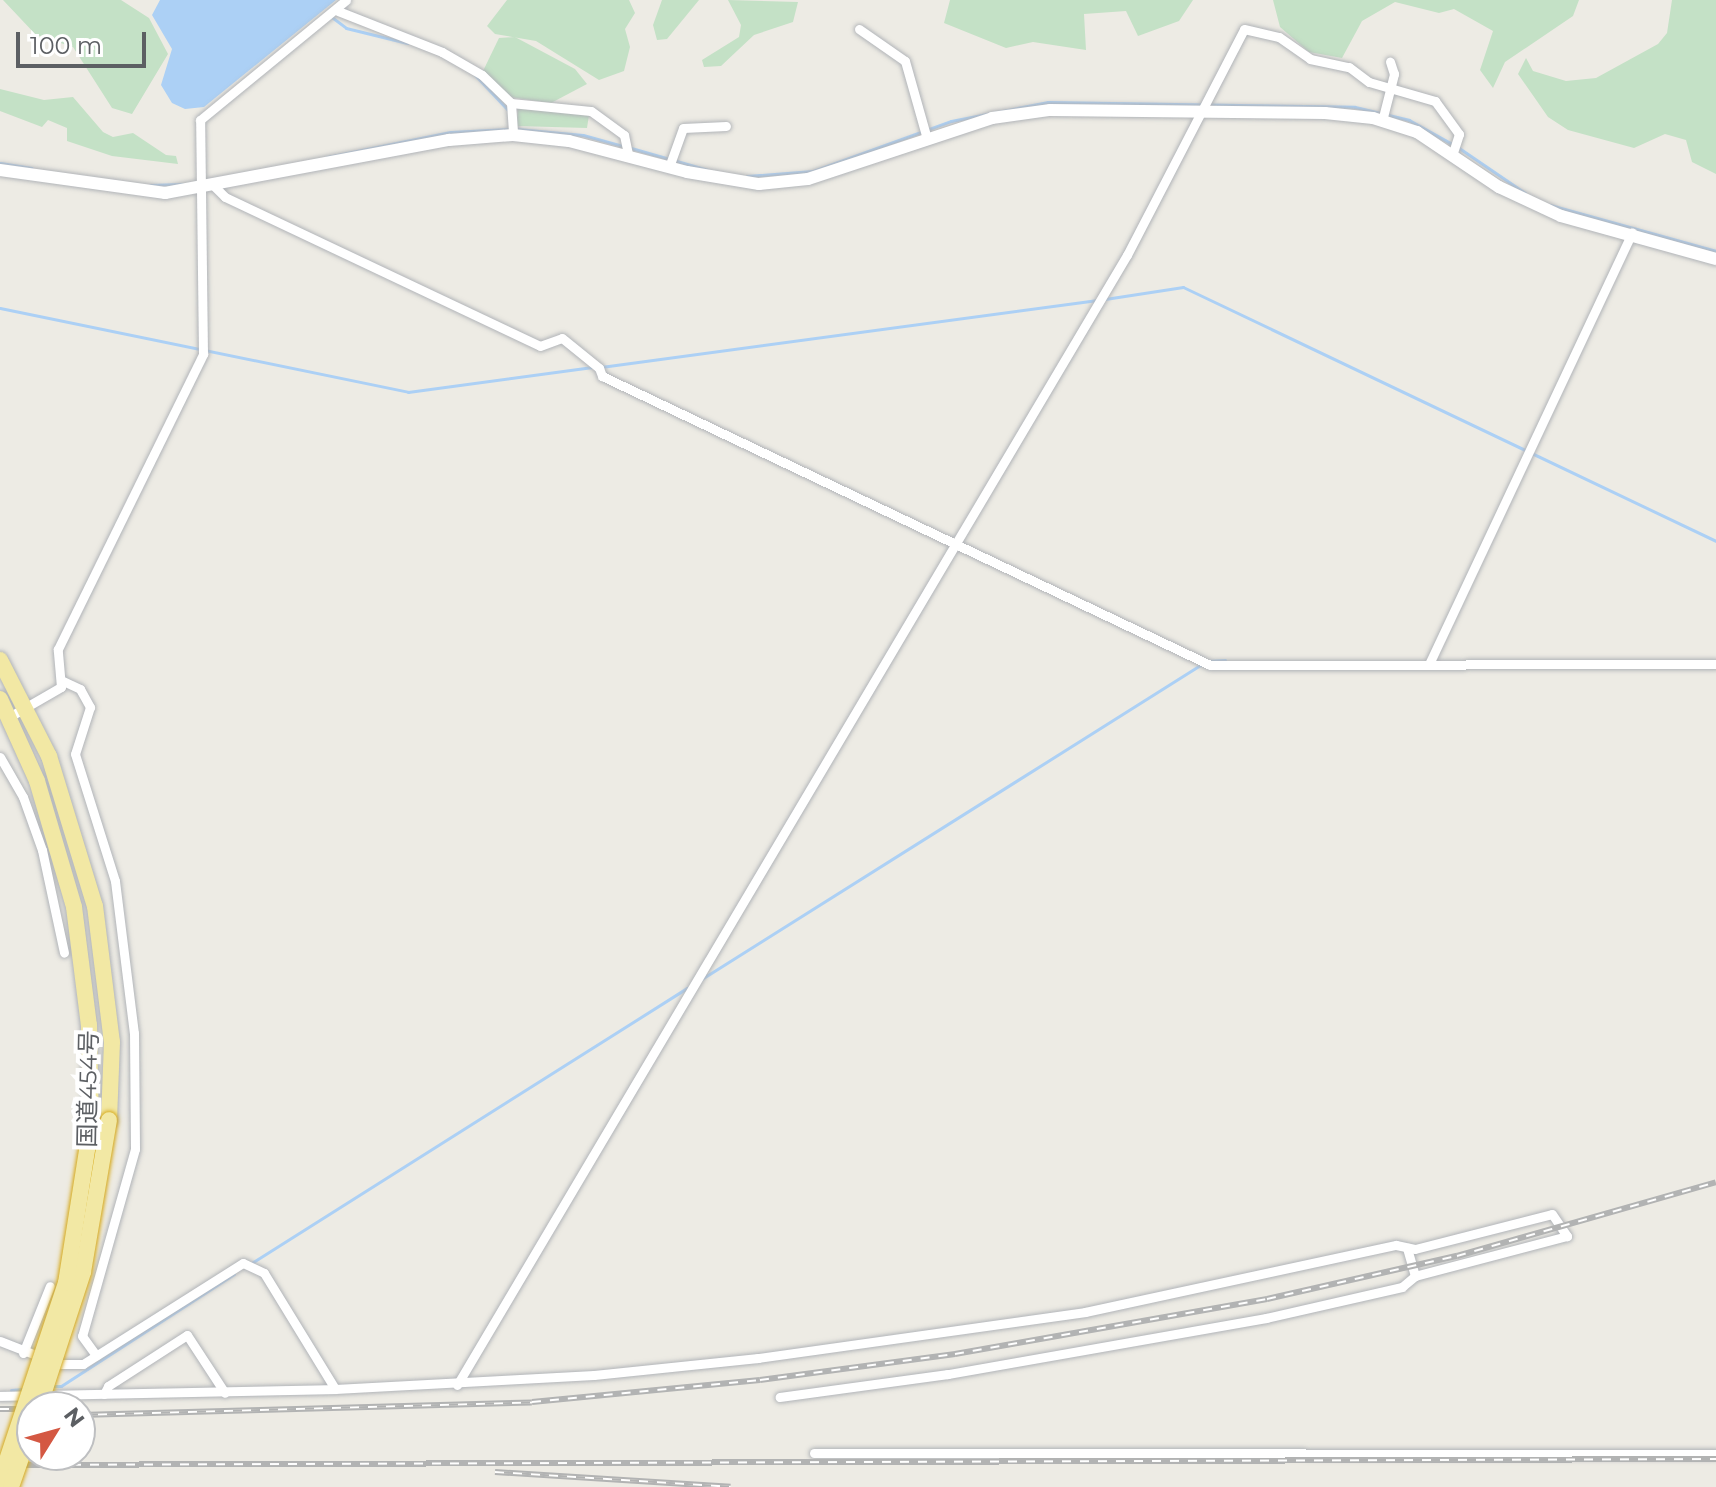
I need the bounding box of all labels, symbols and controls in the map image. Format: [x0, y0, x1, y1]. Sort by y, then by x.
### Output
scale bar [20, 16, 150, 66]
text: 100 m [30, 31, 102, 60]
street label: 国道454号 [73, 1030, 103, 1148]
north arrow [16, 1391, 96, 1471]
text: N [58, 1402, 90, 1433]

